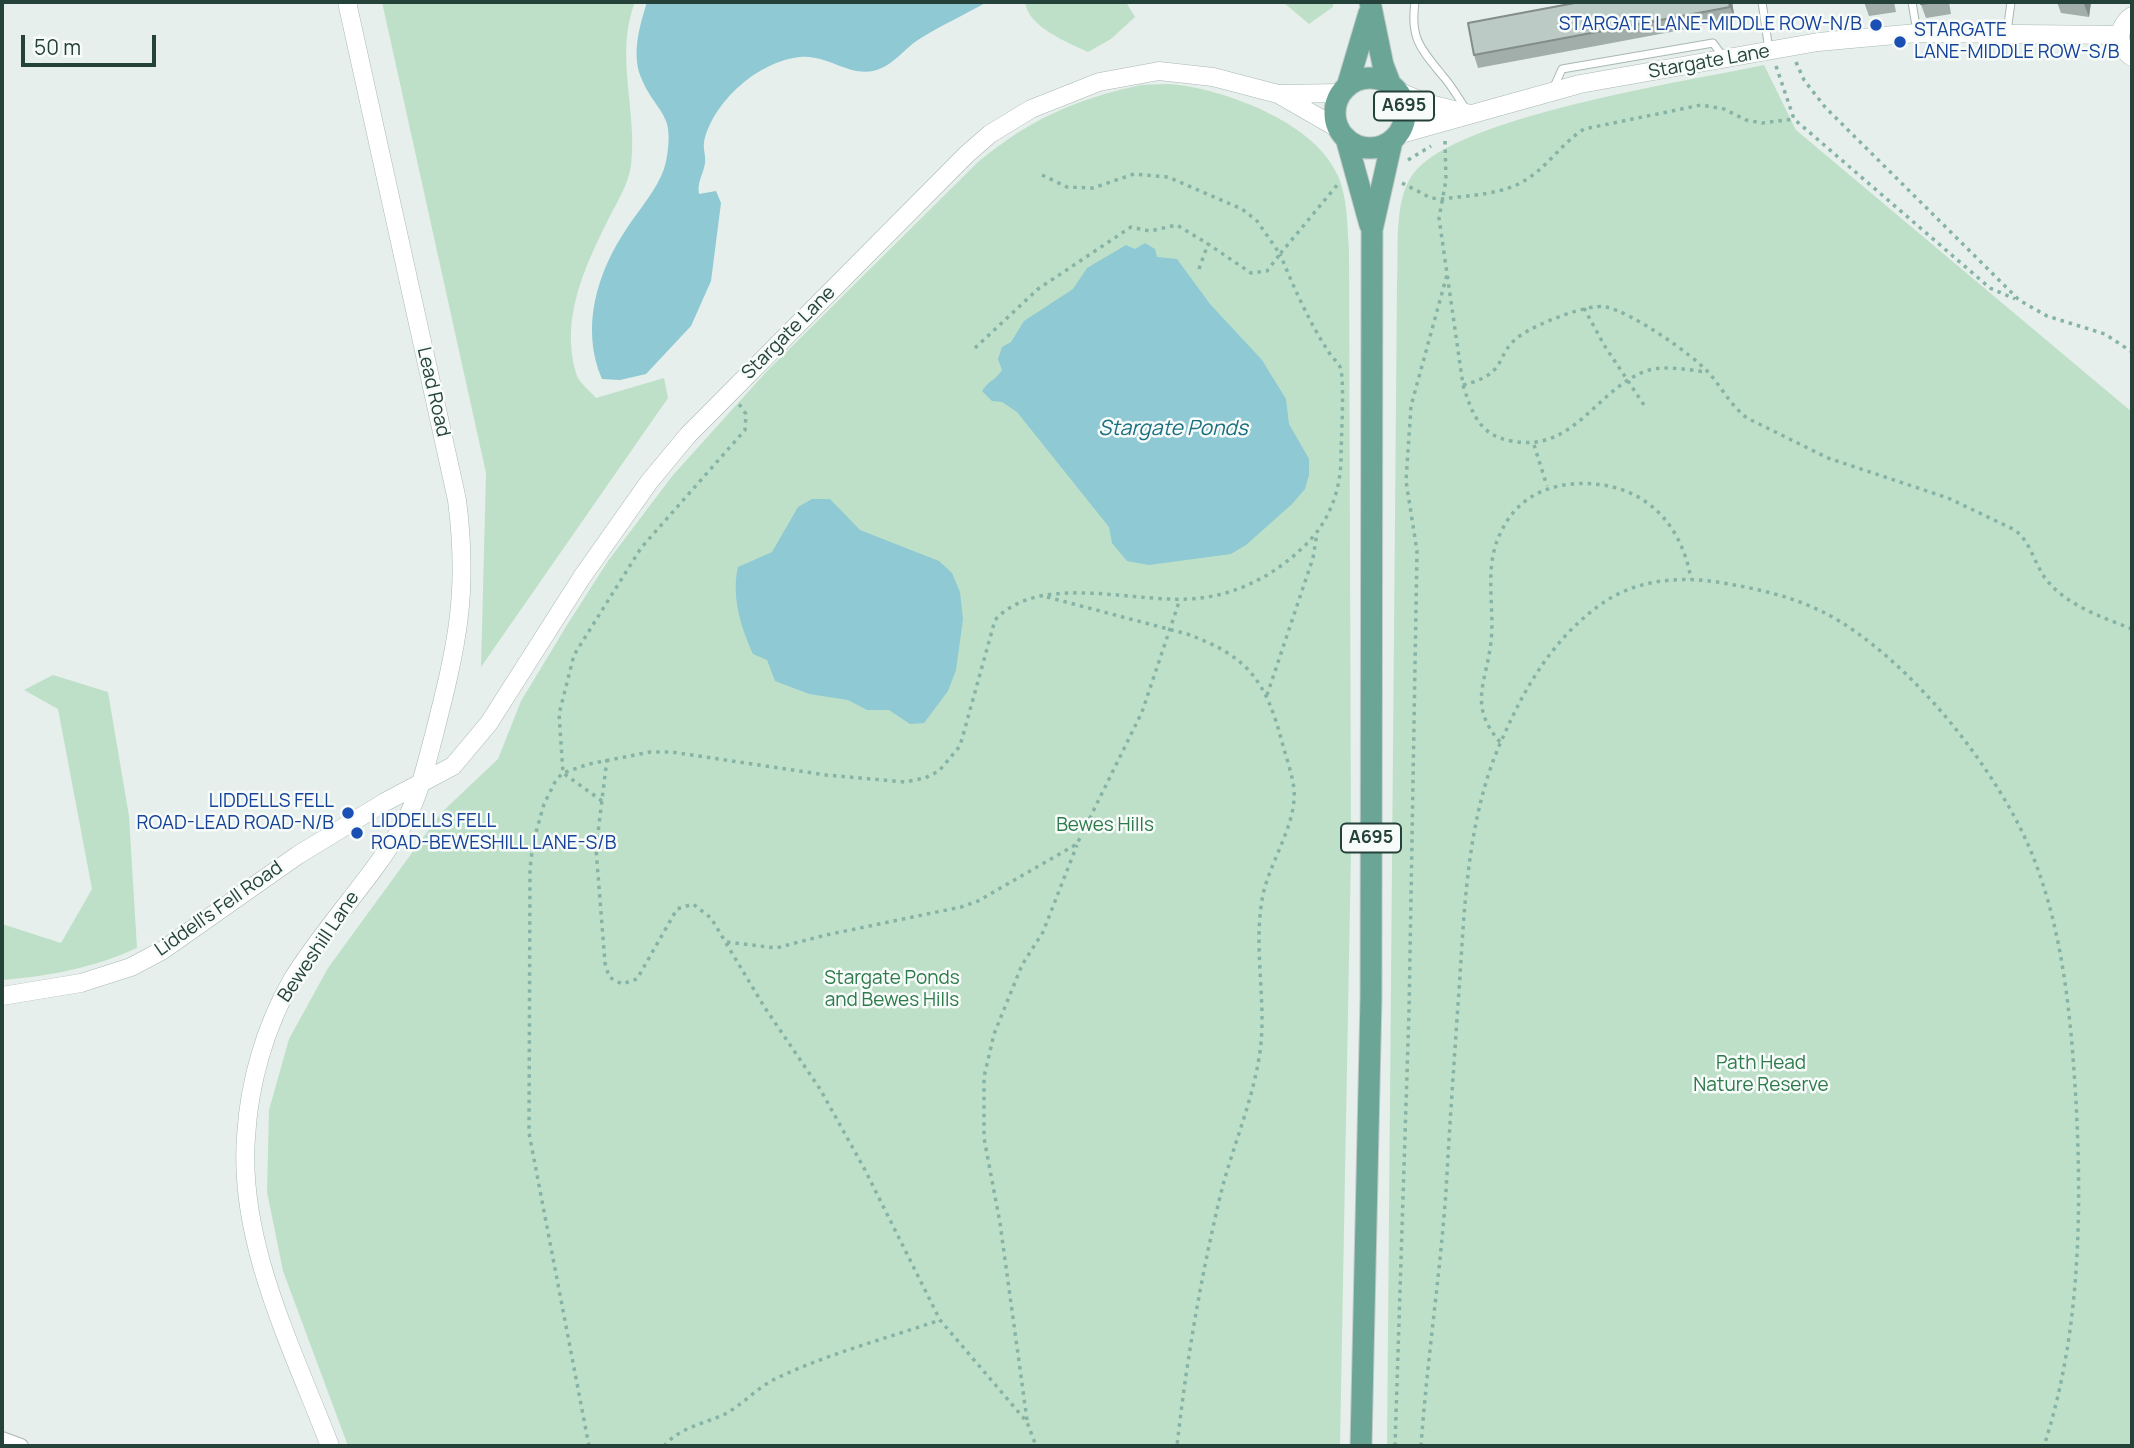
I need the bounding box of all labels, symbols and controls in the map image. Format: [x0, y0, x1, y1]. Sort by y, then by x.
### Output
place label: STARGATE LANE-MIDDLE ROW-N/B [1559, 14, 1862, 36]
marker: STARGATE LANE-MIDDLE ROW-N/B [1868, 17, 1884, 33]
place label: STARGATE LANE-MIDDLE ROW-S/B [1914, 20, 2119, 64]
scale bar [24, 21, 159, 65]
text: 50 m [34, 33, 81, 61]
marker: STARGATE LANE-MIDDLE ROW-S/B [1892, 34, 1908, 50]
street label: Stargate Lane [1647, 40, 1771, 84]
road number: A695 [1374, 92, 1434, 120]
street label: Stargate Lane [737, 281, 841, 385]
street label: Lead Road [412, 345, 454, 439]
water label: Stargate Ponds [1098, 416, 1248, 442]
place label: LIDDELLS FELL ROAD-LEAD ROAD-N/B [137, 791, 334, 835]
marker: LIDDELLS FELL ROAD-LEAD ROAD-N/B [340, 805, 356, 821]
place label: LIDDELLS FELL ROAD-BEWESHILL LANE-S/B [371, 811, 616, 855]
park label: Bewes Hills [1056, 815, 1154, 837]
road number: A695 [1341, 824, 1401, 852]
marker: LIDDELLS FELL ROAD-BEWESHILL LANE-S/B [349, 825, 365, 841]
street label: Liddell's Fell Road [151, 857, 287, 961]
street label: Beweshill Lane [274, 887, 364, 1007]
park label: Stargate Ponds and Bewes Hills [824, 968, 960, 1012]
park label: Path Head Nature Reserve [1693, 1053, 1829, 1097]

